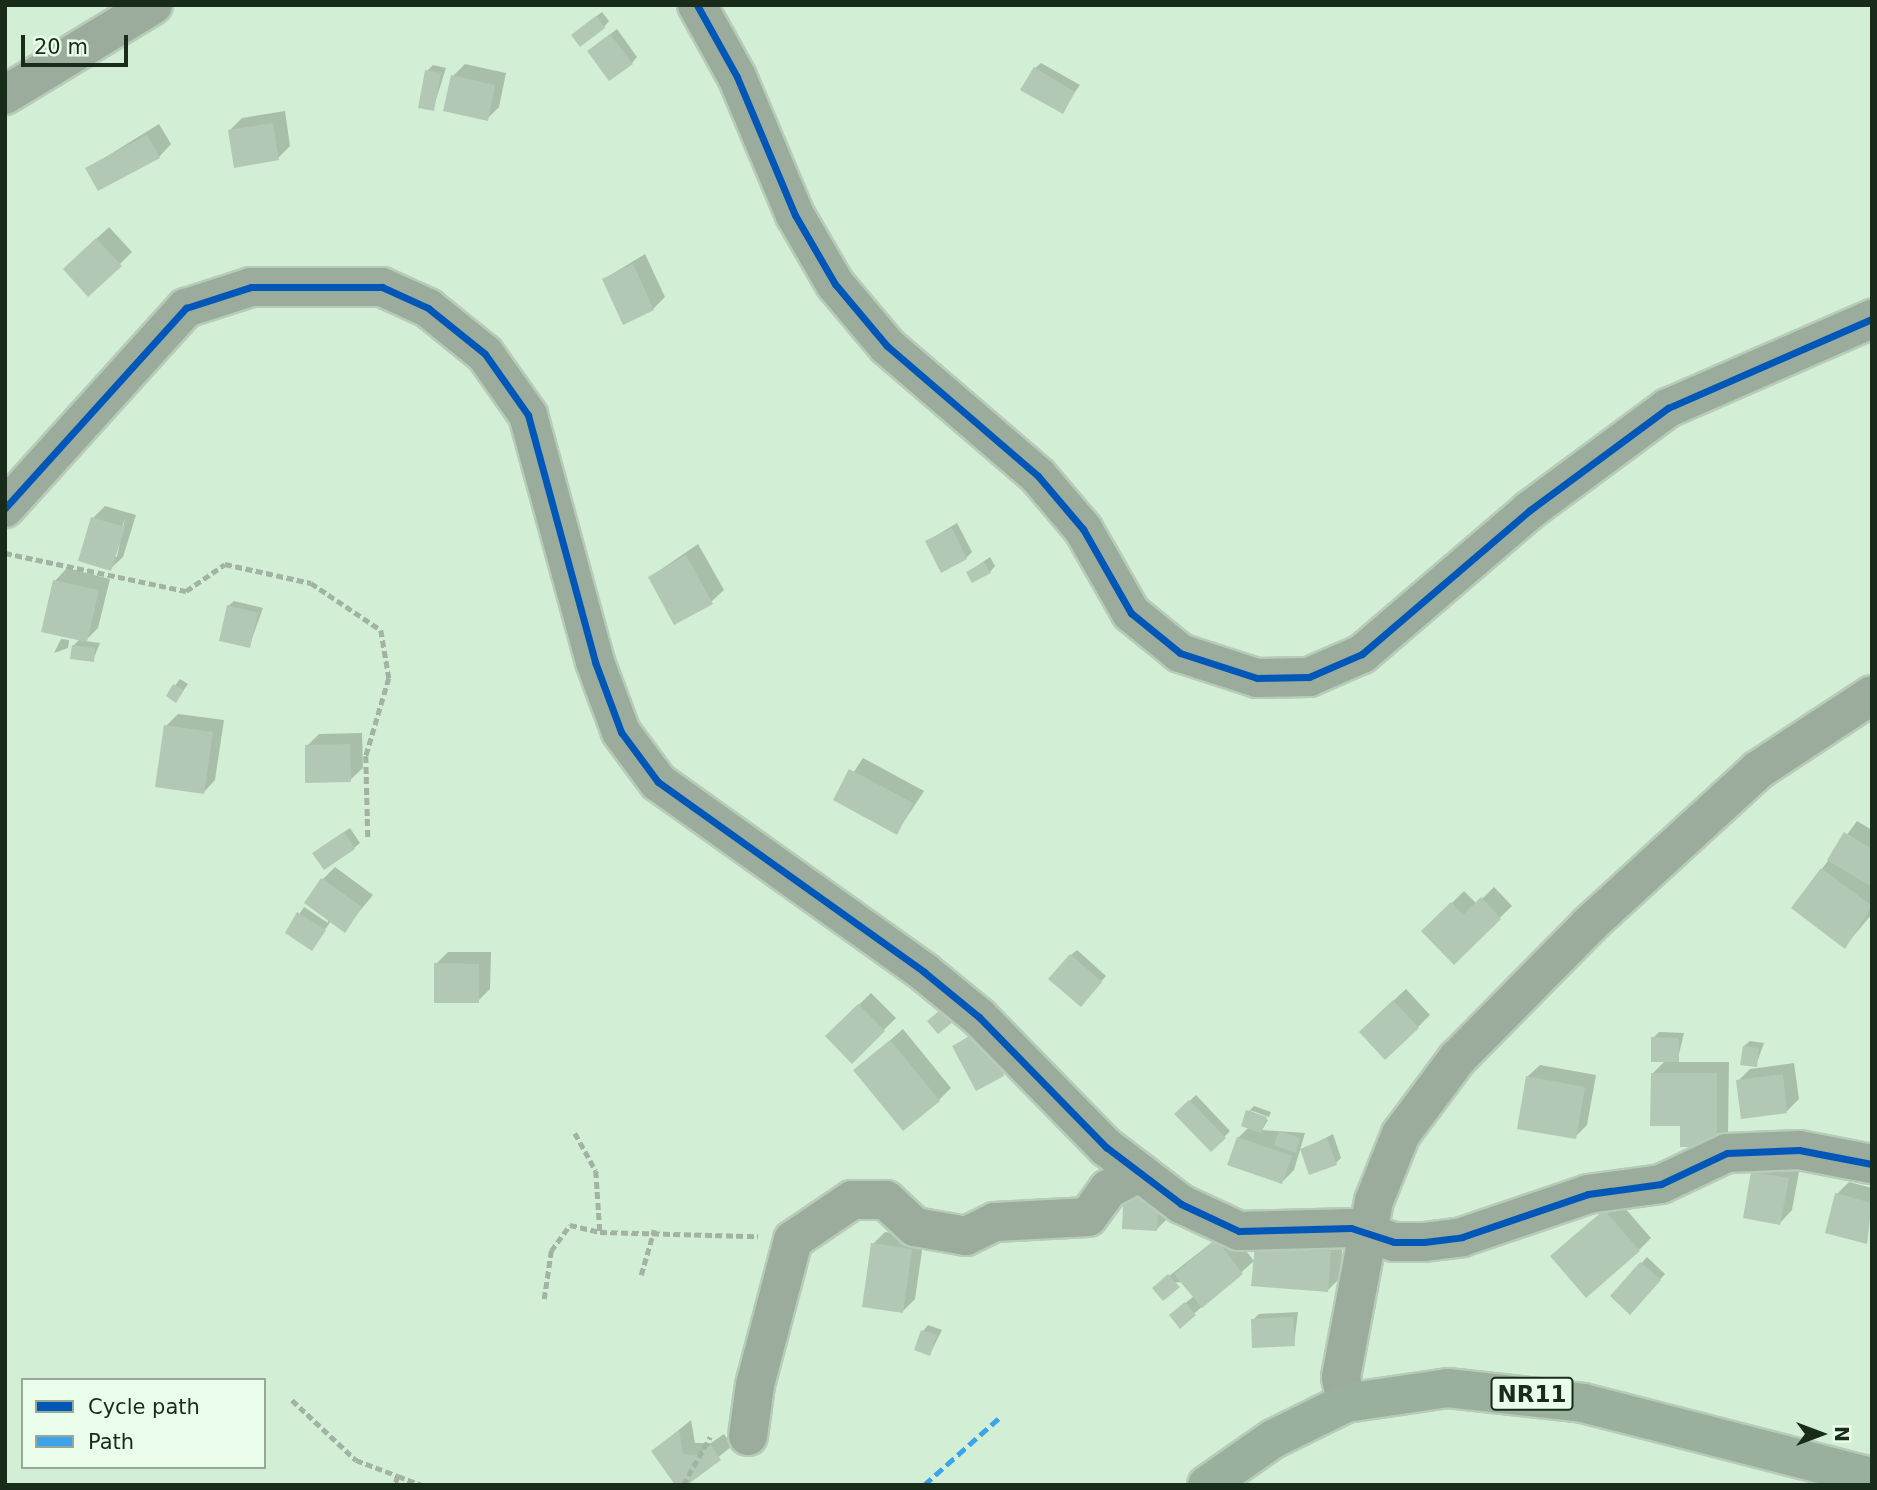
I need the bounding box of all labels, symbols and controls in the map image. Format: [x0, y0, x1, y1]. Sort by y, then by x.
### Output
scale bar [24, 21, 131, 65]
text: 20 m [34, 35, 88, 59]
road number: NR11 [1490, 1374, 1574, 1414]
legend [21, 1378, 266, 1469]
text: Cycle path [88, 1395, 200, 1419]
north arrow [1786, 1399, 1856, 1469]
text: N [1831, 1426, 1853, 1442]
text: Path [88, 1430, 134, 1454]

